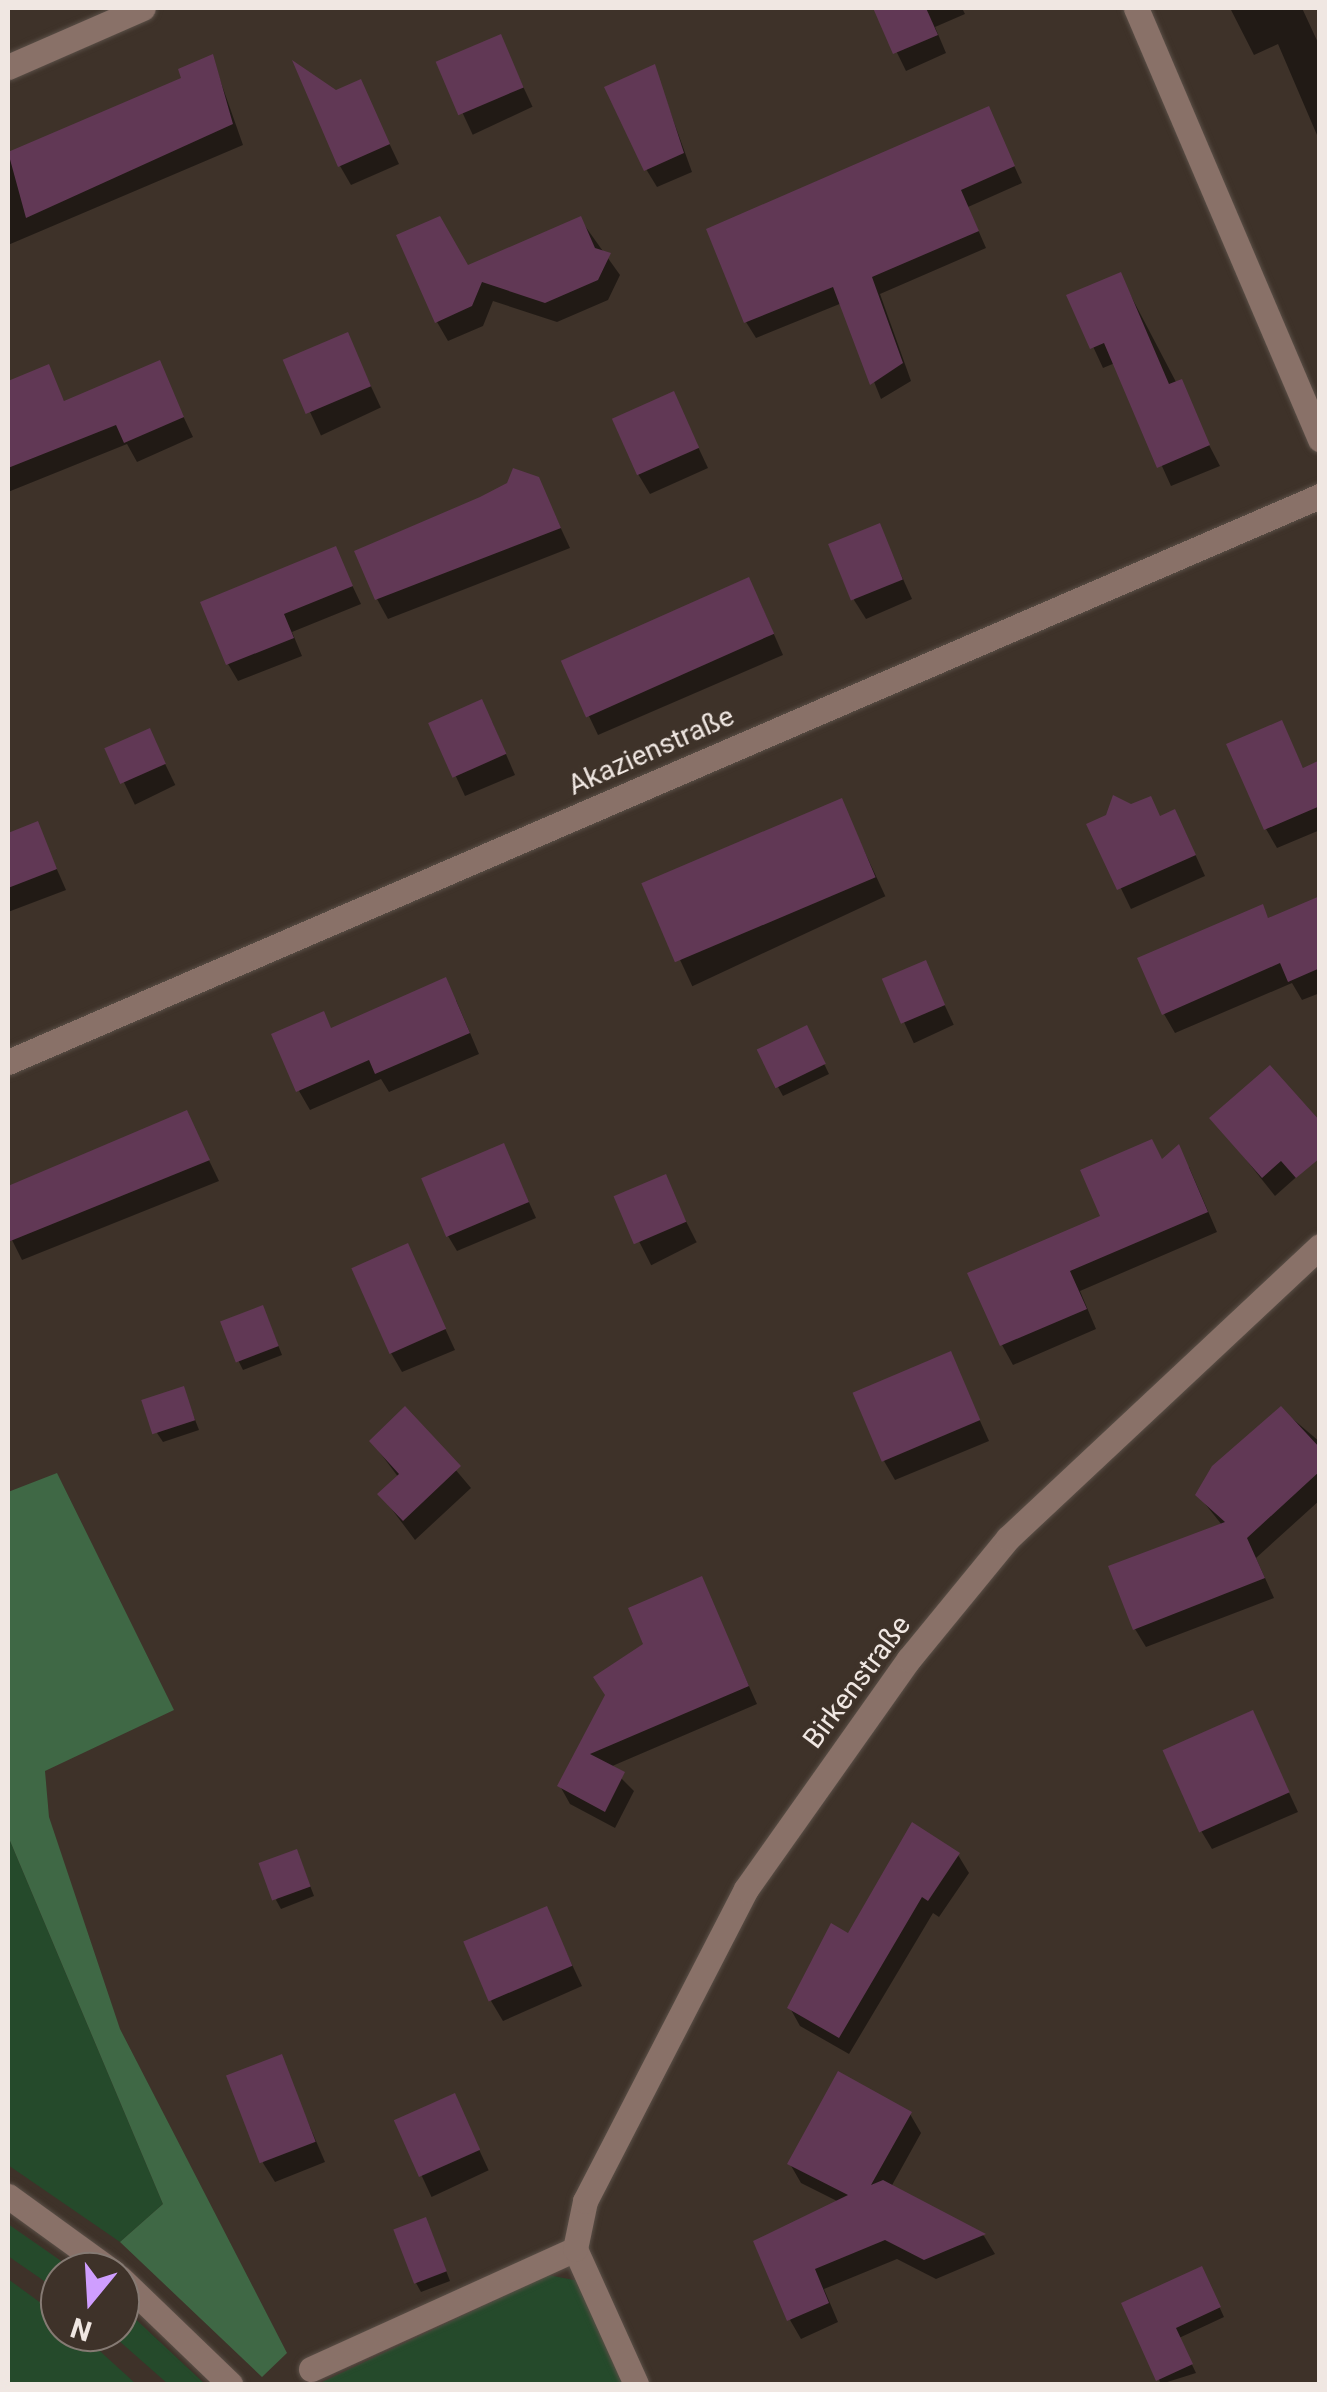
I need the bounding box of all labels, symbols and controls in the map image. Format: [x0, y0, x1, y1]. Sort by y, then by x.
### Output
street label: Akazienstraße [563, 699, 739, 803]
street label: Birkenstraße [796, 1609, 918, 1755]
north arrow [40, 2252, 140, 2352]
text: N [67, 2310, 96, 2348]

